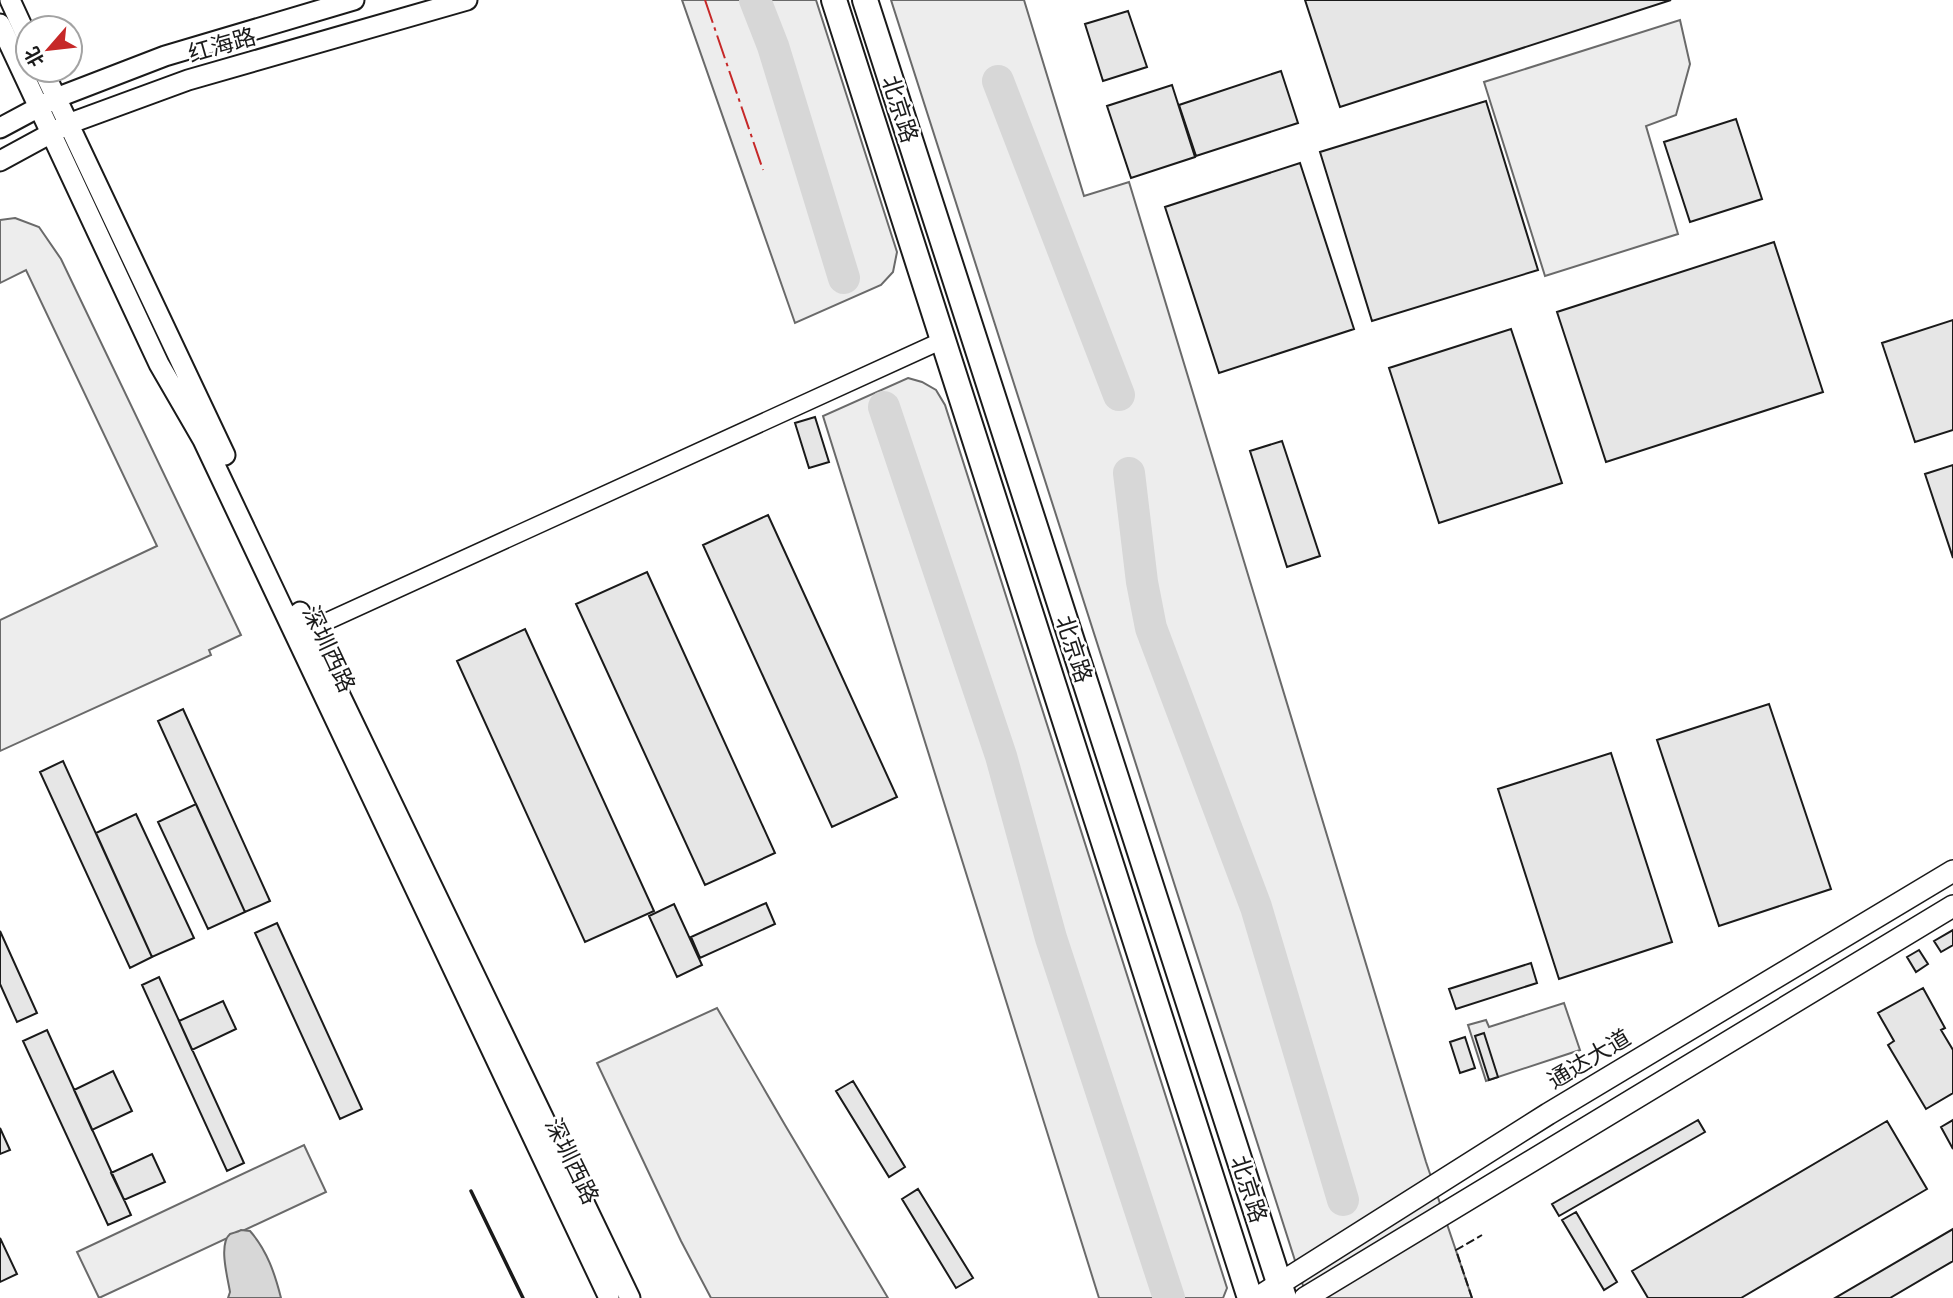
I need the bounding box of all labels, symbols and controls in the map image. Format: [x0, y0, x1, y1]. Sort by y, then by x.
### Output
north arrow [14, 14, 84, 84]
street label: 红海路 [185, 21, 259, 67]
text: 北 [19, 43, 48, 71]
street label: 北京路 [877, 72, 925, 146]
street label: 深圳西路 [298, 601, 362, 696]
street label: 北京路 [1051, 612, 1099, 686]
street label: 通达大道 [1542, 1022, 1635, 1094]
street label: 深圳西路 [540, 1113, 606, 1208]
street label: 北京路 [1226, 1152, 1274, 1226]

